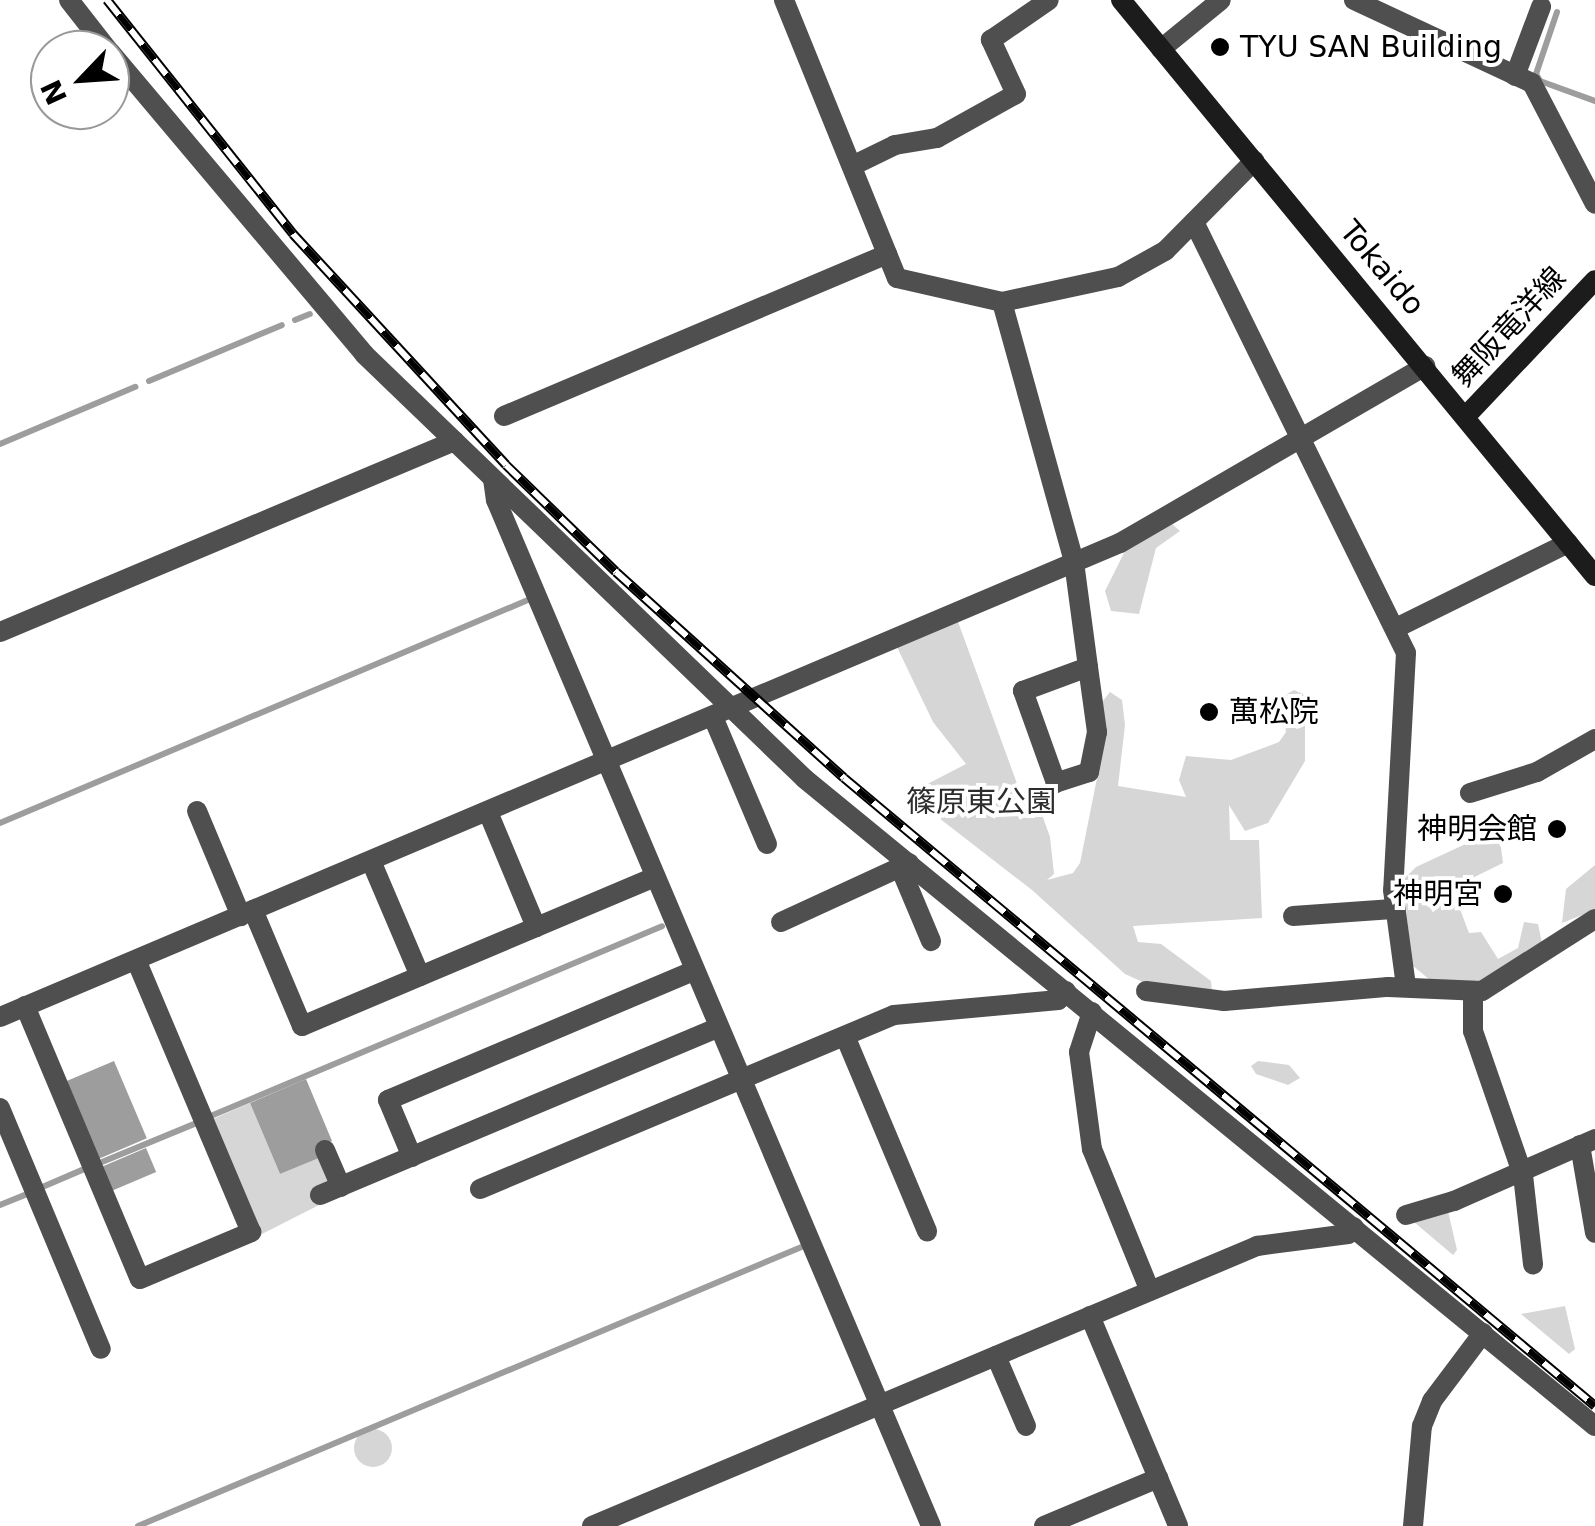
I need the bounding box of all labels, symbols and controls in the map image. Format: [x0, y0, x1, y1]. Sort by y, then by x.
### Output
place label: TYU SAN Building [1240, 29, 1502, 65]
north arrow [30, 30, 130, 130]
marker: TYU SAN Building [1209, 36, 1231, 58]
text: N [34, 74, 74, 110]
street label: Tokaido [1332, 213, 1432, 323]
street label: 舞阪竜洋線 [1445, 260, 1573, 394]
place label: 萬松院 [1229, 694, 1319, 730]
marker: 萬松院 [1198, 701, 1220, 723]
park label: 篠原東公園 [906, 784, 1056, 820]
place label: 神明会館 [1417, 811, 1537, 847]
marker: 神明会館 [1546, 818, 1568, 840]
place label: 神明宮 [1393, 876, 1483, 912]
marker: 神明宮 [1492, 883, 1514, 905]

